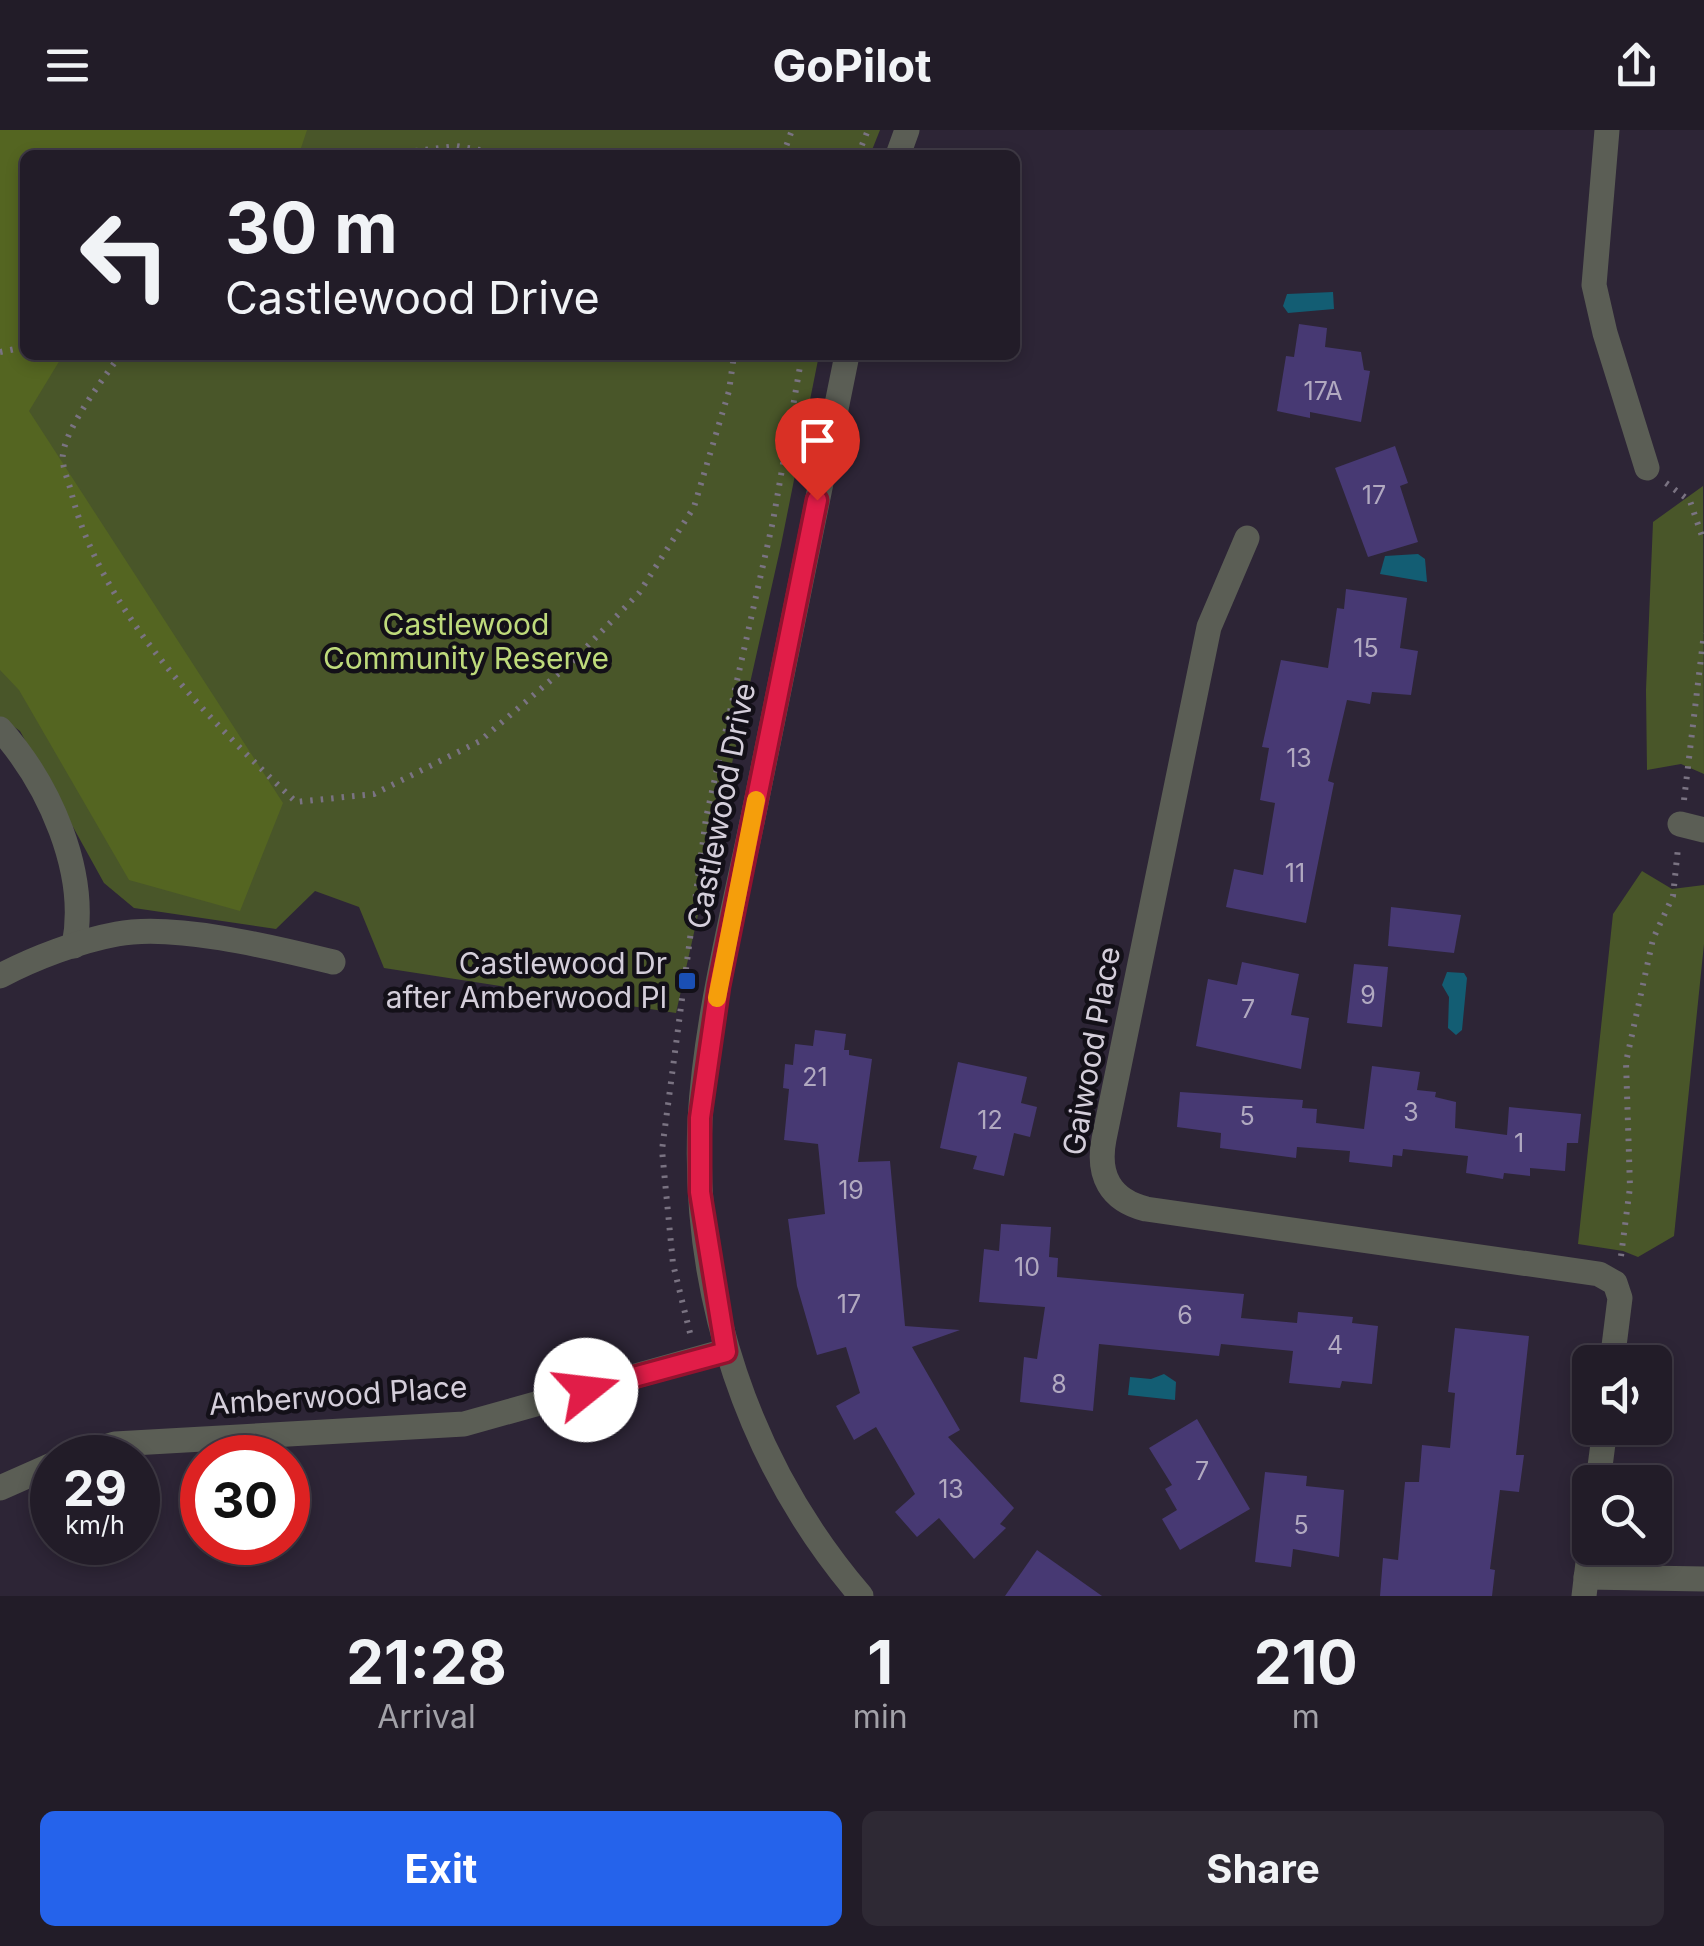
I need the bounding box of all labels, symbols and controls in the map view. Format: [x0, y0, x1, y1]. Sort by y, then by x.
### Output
icon: menu [40, 38, 95, 93]
text: GoPilot [773, 38, 932, 93]
icon: share [1609, 38, 1664, 93]
text: 30 m [225, 185, 398, 270]
icon: left [60, 190, 190, 320]
text: Castlewood Drive [225, 270, 600, 325]
house number: 17A [1304, 376, 1342, 406]
pin [775, 398, 860, 501]
icon: arrive [790, 413, 845, 468]
house number: 17 [1362, 480, 1386, 510]
park label: Castlewood Community Reserve [323, 606, 609, 676]
house number: 15 [1353, 633, 1379, 663]
street label: Castlewood Drive [680, 680, 763, 932]
house number: 13 [1286, 743, 1312, 773]
house number: 11 [1285, 858, 1305, 888]
street label: Gaiwood Place [1055, 944, 1127, 1158]
place label: Castlewood Dr after Amberwood Pl [386, 945, 667, 1015]
marker: Castlewood Dr after Amberwood Pl [676, 970, 698, 992]
house number: 9 [1360, 980, 1376, 1010]
house number: 7 [1241, 994, 1255, 1024]
house number: 21 [802, 1062, 828, 1092]
house number: 3 [1403, 1097, 1419, 1127]
house number: 5 [1239, 1101, 1255, 1131]
house number: 12 [977, 1105, 1003, 1135]
house number: 1 [1514, 1128, 1524, 1158]
house number: 19 [838, 1175, 864, 1205]
house number: 10 [1014, 1252, 1040, 1282]
house number: 17 [837, 1289, 861, 1319]
house number: 6 [1177, 1300, 1193, 1330]
house number: 4 [1327, 1330, 1343, 1360]
position arrow [534, 1338, 638, 1442]
map controls [1572, 1345, 1672, 1565]
button: sound [1572, 1345, 1672, 1445]
street label: Amberwood Place [207, 1368, 468, 1422]
house number: 8 [1051, 1369, 1067, 1399]
speed limit sign: 30 [180, 1435, 310, 1565]
house number: 7 [1195, 1456, 1209, 1486]
text: 29 [63, 1458, 127, 1518]
button: search [1572, 1465, 1672, 1565]
house number: 13 [938, 1474, 964, 1504]
text: km/h [65, 1510, 125, 1540]
house number: 5 [1293, 1510, 1309, 1540]
text: 21:28 [346, 1626, 507, 1698]
text: 1 [867, 1626, 893, 1698]
text: 210 [1254, 1626, 1358, 1698]
text: Arrival [377, 1697, 476, 1736]
text: min [853, 1697, 908, 1736]
text: m [1292, 1697, 1320, 1736]
button: Exit [40, 1811, 842, 1926]
button: Share [862, 1811, 1664, 1926]

